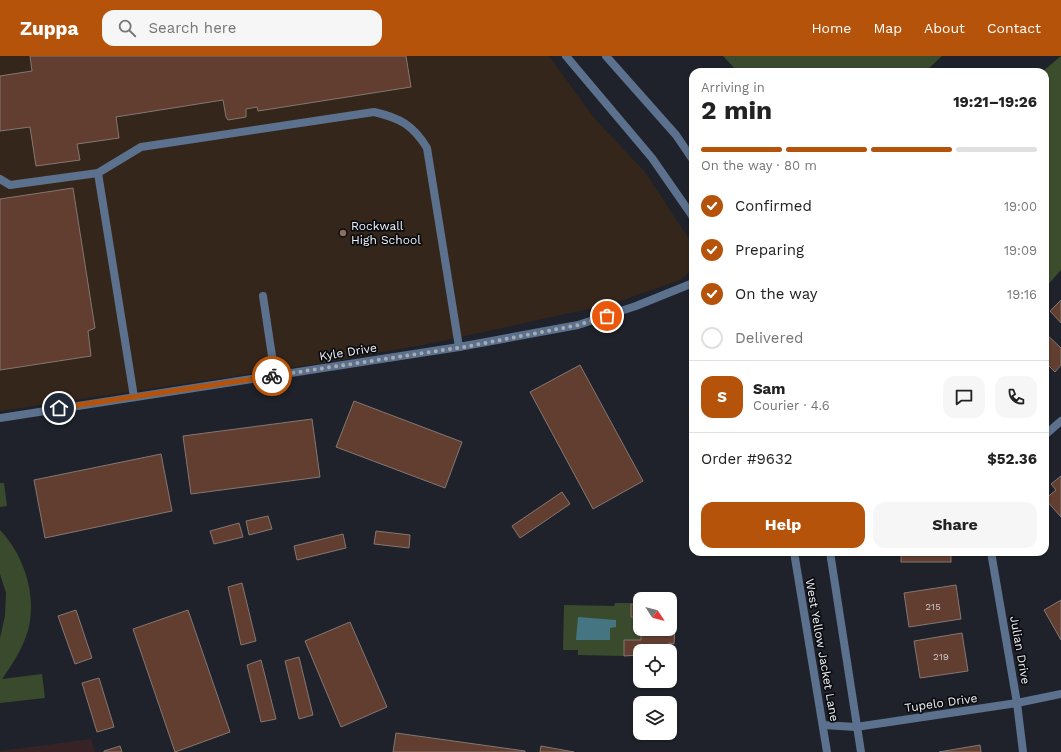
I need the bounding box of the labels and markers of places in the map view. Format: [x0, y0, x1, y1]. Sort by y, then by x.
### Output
place label: Rockwall High School [351, 219, 421, 247]
marker: Rockwall High School [338, 228, 348, 238]
pin [590, 299, 624, 333]
pin [42, 391, 76, 425]

